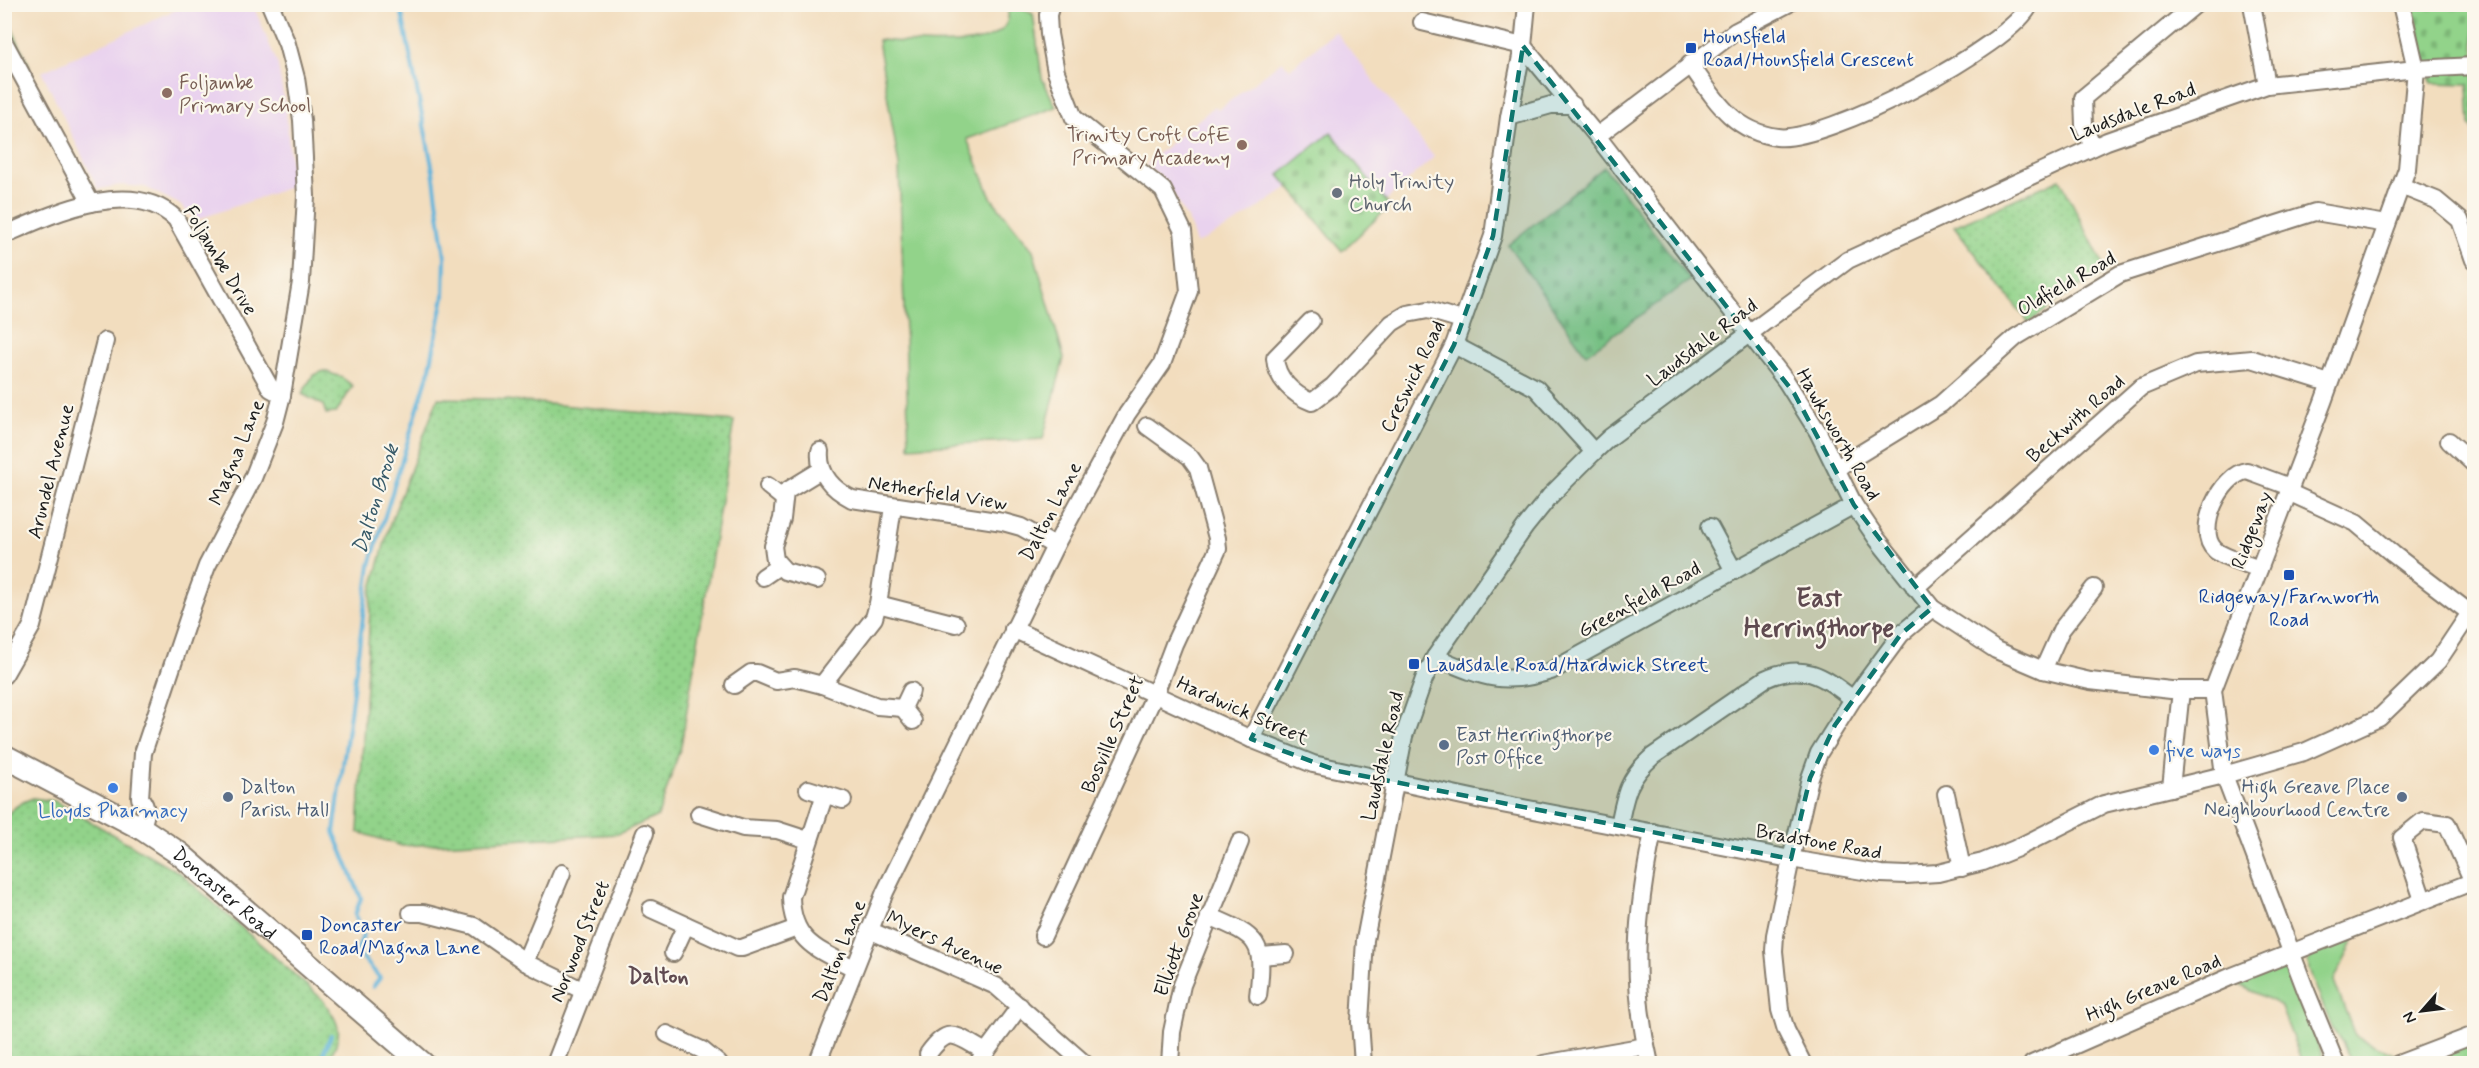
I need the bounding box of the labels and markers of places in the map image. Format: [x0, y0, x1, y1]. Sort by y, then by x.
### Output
place label: Hounsfield Road/Hounsfield Crescent [1703, 24, 1914, 74]
marker: Hounsfield Road/Hounsfield Crescent [1684, 41, 1698, 55]
place label: Foljambe Primary School [179, 70, 311, 120]
marker: Foljambe Primary School [160, 86, 174, 100]
place label: Trinity Croft CofE Primary Academy [1067, 122, 1230, 172]
marker: Trinity Croft CofE Primary Academy [1235, 138, 1249, 152]
place label: Holy Trinity Church [1349, 169, 1454, 219]
marker: Holy Trinity Church [1330, 186, 1344, 200]
marker: Ridgeway/Farnworth Road [2282, 568, 2296, 582]
place label: Ridgeway/Farnworth Road [2199, 584, 2379, 634]
place label: Laudsdale Road/Hardwick Street [1426, 652, 1709, 679]
marker: Laudsdale Road/Hardwick Street [1407, 657, 1421, 671]
place label: East Herringthorpe Post Office [1456, 722, 1613, 772]
marker: East Herringthorpe Post Office [1437, 738, 1451, 752]
place label: five ways [2166, 738, 2241, 765]
marker: five ways [2147, 743, 2161, 757]
place label: Dalton Parish Hall [240, 774, 329, 824]
place label: High Greave Place Neighbourhood Centre [2204, 774, 2390, 824]
marker: Lloyds Pharmacy [106, 781, 120, 795]
marker: Dalton Parish Hall [221, 790, 235, 804]
marker: High Greave Place Neighbourhood Centre [2395, 790, 2409, 804]
place label: Lloyds Pharmacy [38, 798, 188, 825]
place label: Doncaster Road/Magna Lane [319, 912, 481, 964]
marker: Doncaster Road/Magna Lane [300, 928, 314, 942]

